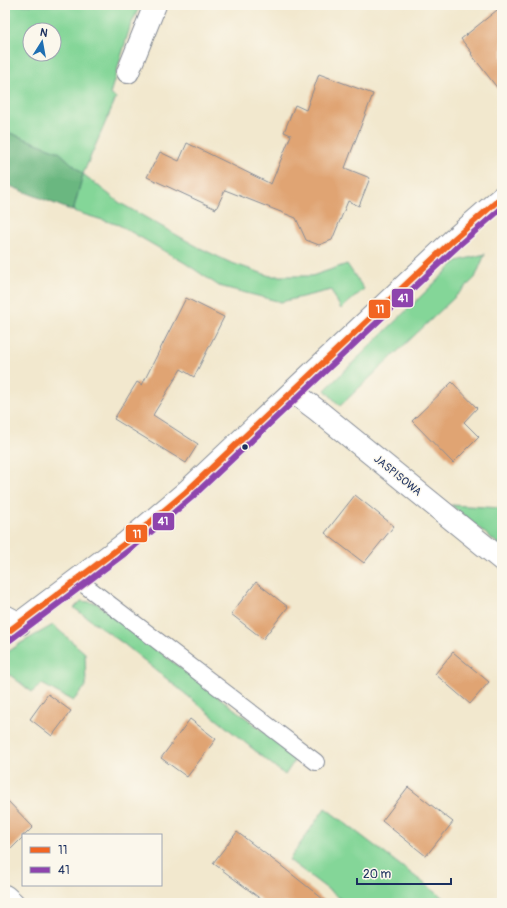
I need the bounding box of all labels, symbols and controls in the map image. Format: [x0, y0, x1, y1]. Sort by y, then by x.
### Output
north arrow [22, 22, 62, 62]
text: N [39, 26, 49, 40]
line badge: 41 [391, 288, 414, 308]
text: 41 [397, 292, 408, 305]
line badge: 11 [368, 299, 391, 319]
text: 11 [376, 303, 384, 316]
unlabelled marker [240, 442, 250, 452]
street label: JASPISOWA [371, 452, 424, 498]
line badge: 41 [152, 512, 175, 531]
text: 41 [157, 515, 168, 528]
line badge: 11 [125, 524, 148, 543]
text: 11 [133, 528, 141, 541]
legend [22, 834, 162, 886]
text: 11 [58, 843, 67, 858]
scale bar [357, 860, 451, 886]
text: 41 [58, 863, 70, 878]
text: 20 m [363, 867, 392, 882]

